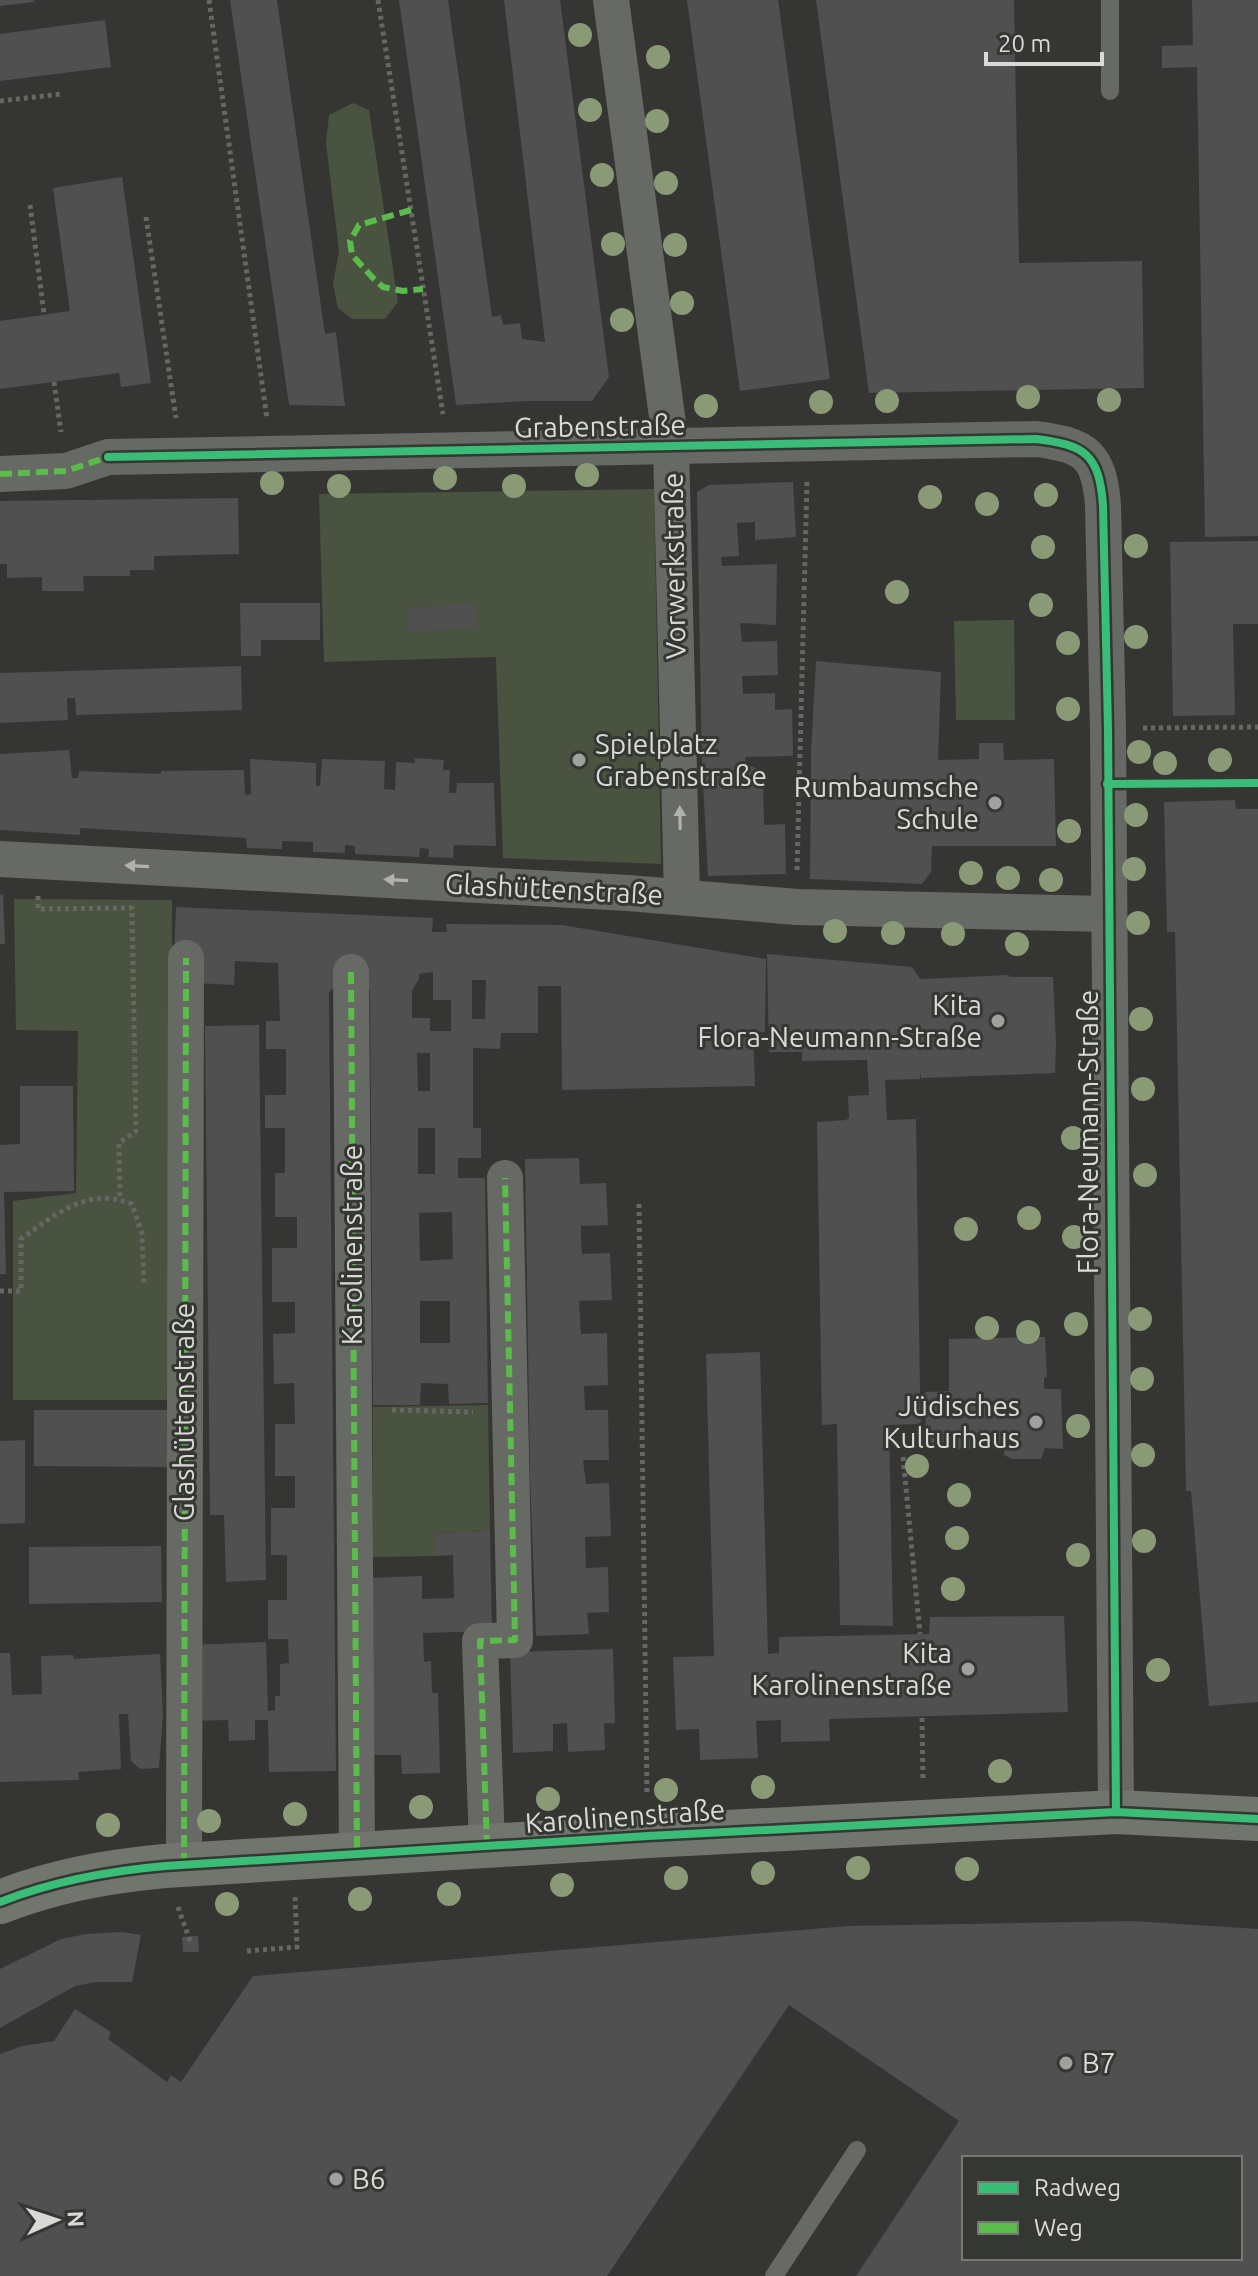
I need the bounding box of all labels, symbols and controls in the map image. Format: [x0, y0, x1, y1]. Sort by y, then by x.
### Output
scale bar [986, 16, 1102, 66]
text: 20 m [998, 30, 1051, 57]
street label: Grabenstraße [514, 409, 686, 442]
street label: Vorwerkstraße [656, 472, 691, 660]
place label: Spielplatz Grabenstraße [595, 728, 767, 791]
marker: Spielplatz Grabenstraße [570, 751, 588, 769]
place label: Rumbaumsche Schule [794, 771, 979, 834]
marker: Rumbaumsche Schule [986, 794, 1004, 812]
one-way arrow [674, 805, 687, 830]
one-way arrow [124, 859, 149, 872]
street label: Glashüttenstraße [444, 867, 664, 910]
one-way arrow [383, 873, 408, 886]
place label: Kita Flora-Neumann-Straße [697, 989, 982, 1052]
street label: Flora-Neumann-Straße [1072, 990, 1103, 1274]
marker: Kita Flora-Neumann-Straße [989, 1012, 1007, 1030]
street label: Karolinenstraße [336, 1145, 367, 1345]
street label: Glashüttenstraße [168, 1303, 199, 1521]
place label: Jüdisches Kulturhaus [884, 1390, 1020, 1453]
marker: Jüdisches Kulturhaus [1027, 1413, 1045, 1431]
place label: Kita Karolinenstraße [752, 1637, 952, 1700]
marker: Kita Karolinenstraße [959, 1660, 977, 1678]
street label: Karolinenstraße [524, 1793, 726, 1838]
place label: B7 [1082, 2047, 1116, 2078]
marker: B7 [1057, 2054, 1075, 2072]
legend [962, 2156, 1242, 2260]
place label: B6 [352, 2163, 386, 2194]
marker: B6 [327, 2170, 345, 2188]
text: Radweg [1034, 2174, 1121, 2201]
north arrow [16, 2180, 96, 2260]
text: N [64, 2210, 89, 2228]
text: Weg [1034, 2214, 1083, 2241]

